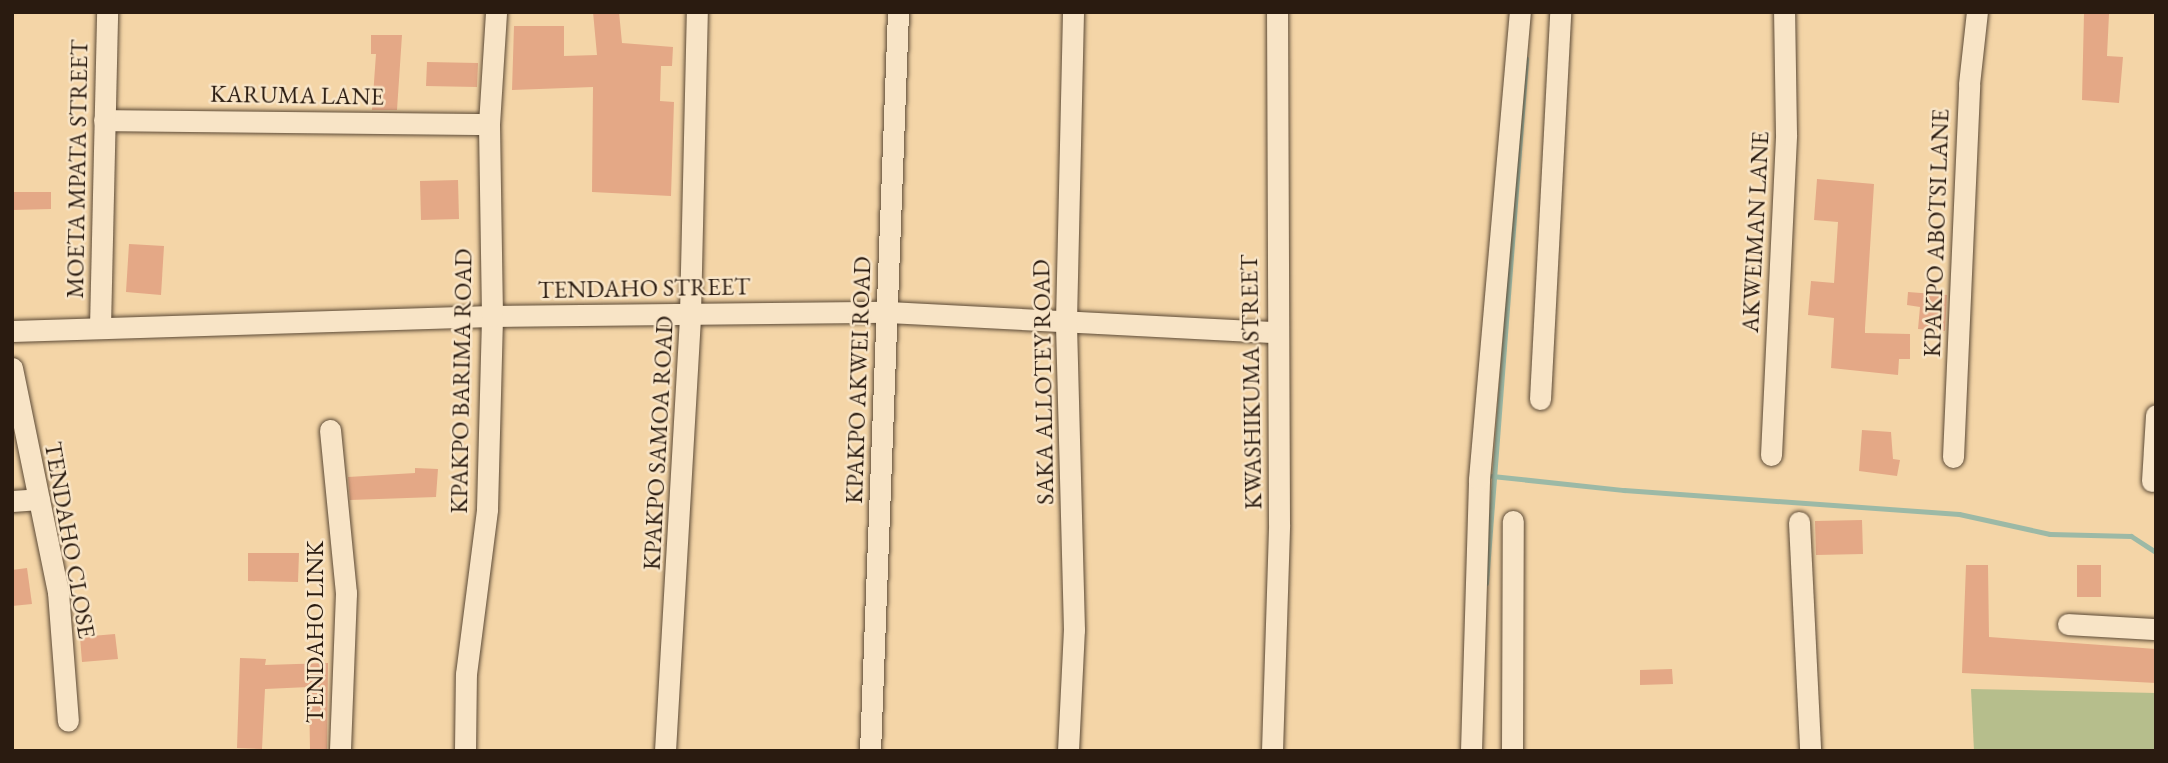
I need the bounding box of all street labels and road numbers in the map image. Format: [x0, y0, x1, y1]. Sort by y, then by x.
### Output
street label: MOETA MPATA STREET [60, 39, 94, 299]
street label: KARUMA LANE [210, 79, 384, 111]
street label: KPAKPO ABOTSI LANE [1917, 108, 1955, 358]
street label: AKWEIMAN LANE [1735, 130, 1775, 334]
street label: KPAKPO BARIMA ROAD [444, 248, 478, 514]
street label: KWASHIKUMA STREET [1234, 254, 1268, 510]
street label: KPAKPO AKWEI ROAD [839, 256, 877, 504]
street label: SAKA ALLOTEY ROAD [1026, 259, 1060, 505]
street label: TENDAHO STREET [537, 272, 751, 304]
street label: KPAKPO SAMOA ROAD [637, 315, 679, 571]
street label: TENDAHO CLOSE [39, 439, 101, 641]
street label: TENDAHO LINK [301, 541, 329, 723]

